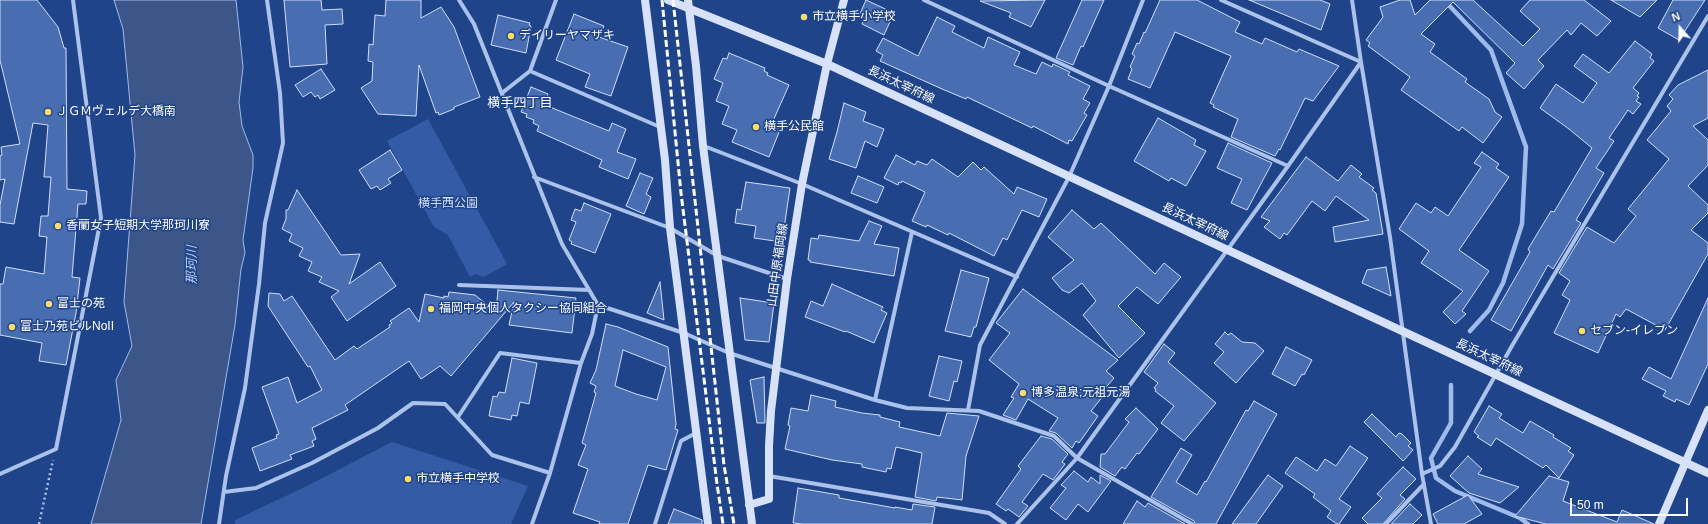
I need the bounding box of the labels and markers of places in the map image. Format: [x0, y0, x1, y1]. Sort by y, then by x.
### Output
place label: 市立横手小学校 [812, 10, 896, 24]
marker: 市立横手小学校 [799, 12, 809, 22]
place label: デイリーヤマザキ [519, 29, 615, 43]
marker: デイリーヤマザキ [506, 31, 516, 41]
place label: ＪＧＭヴェルデ大橋南 [56, 105, 176, 119]
marker: ＪＧＭヴェルデ大橋南 [43, 107, 53, 117]
place label: 横手公民館 [764, 120, 824, 134]
marker: 横手公民館 [751, 122, 761, 132]
place label: 香蘭女子短期大学那珂川寮 [66, 219, 210, 233]
marker: 香蘭女子短期大学那珂川寮 [53, 221, 63, 231]
place label: 富士の苑 [57, 297, 105, 311]
marker: 富士の苑 [44, 299, 54, 309]
place label: 福岡中央個人タクシー協同組合 [439, 302, 607, 316]
marker: 福岡中央個人タクシー協同組合 [426, 304, 436, 314]
place label: 富士乃苑ビルNoII [20, 320, 114, 334]
marker: 富士乃苑ビルNoII [7, 322, 17, 332]
place label: セブン-イレブン [1590, 324, 1678, 338]
marker: セブン-イレブン [1577, 326, 1587, 336]
place label: 博多温泉;元祖元湯 [1031, 386, 1130, 400]
marker: 博多温泉;元祖元湯 [1018, 388, 1028, 398]
place label: 市立横手中学校 [416, 472, 500, 486]
marker: 市立横手中学校 [403, 474, 413, 484]

